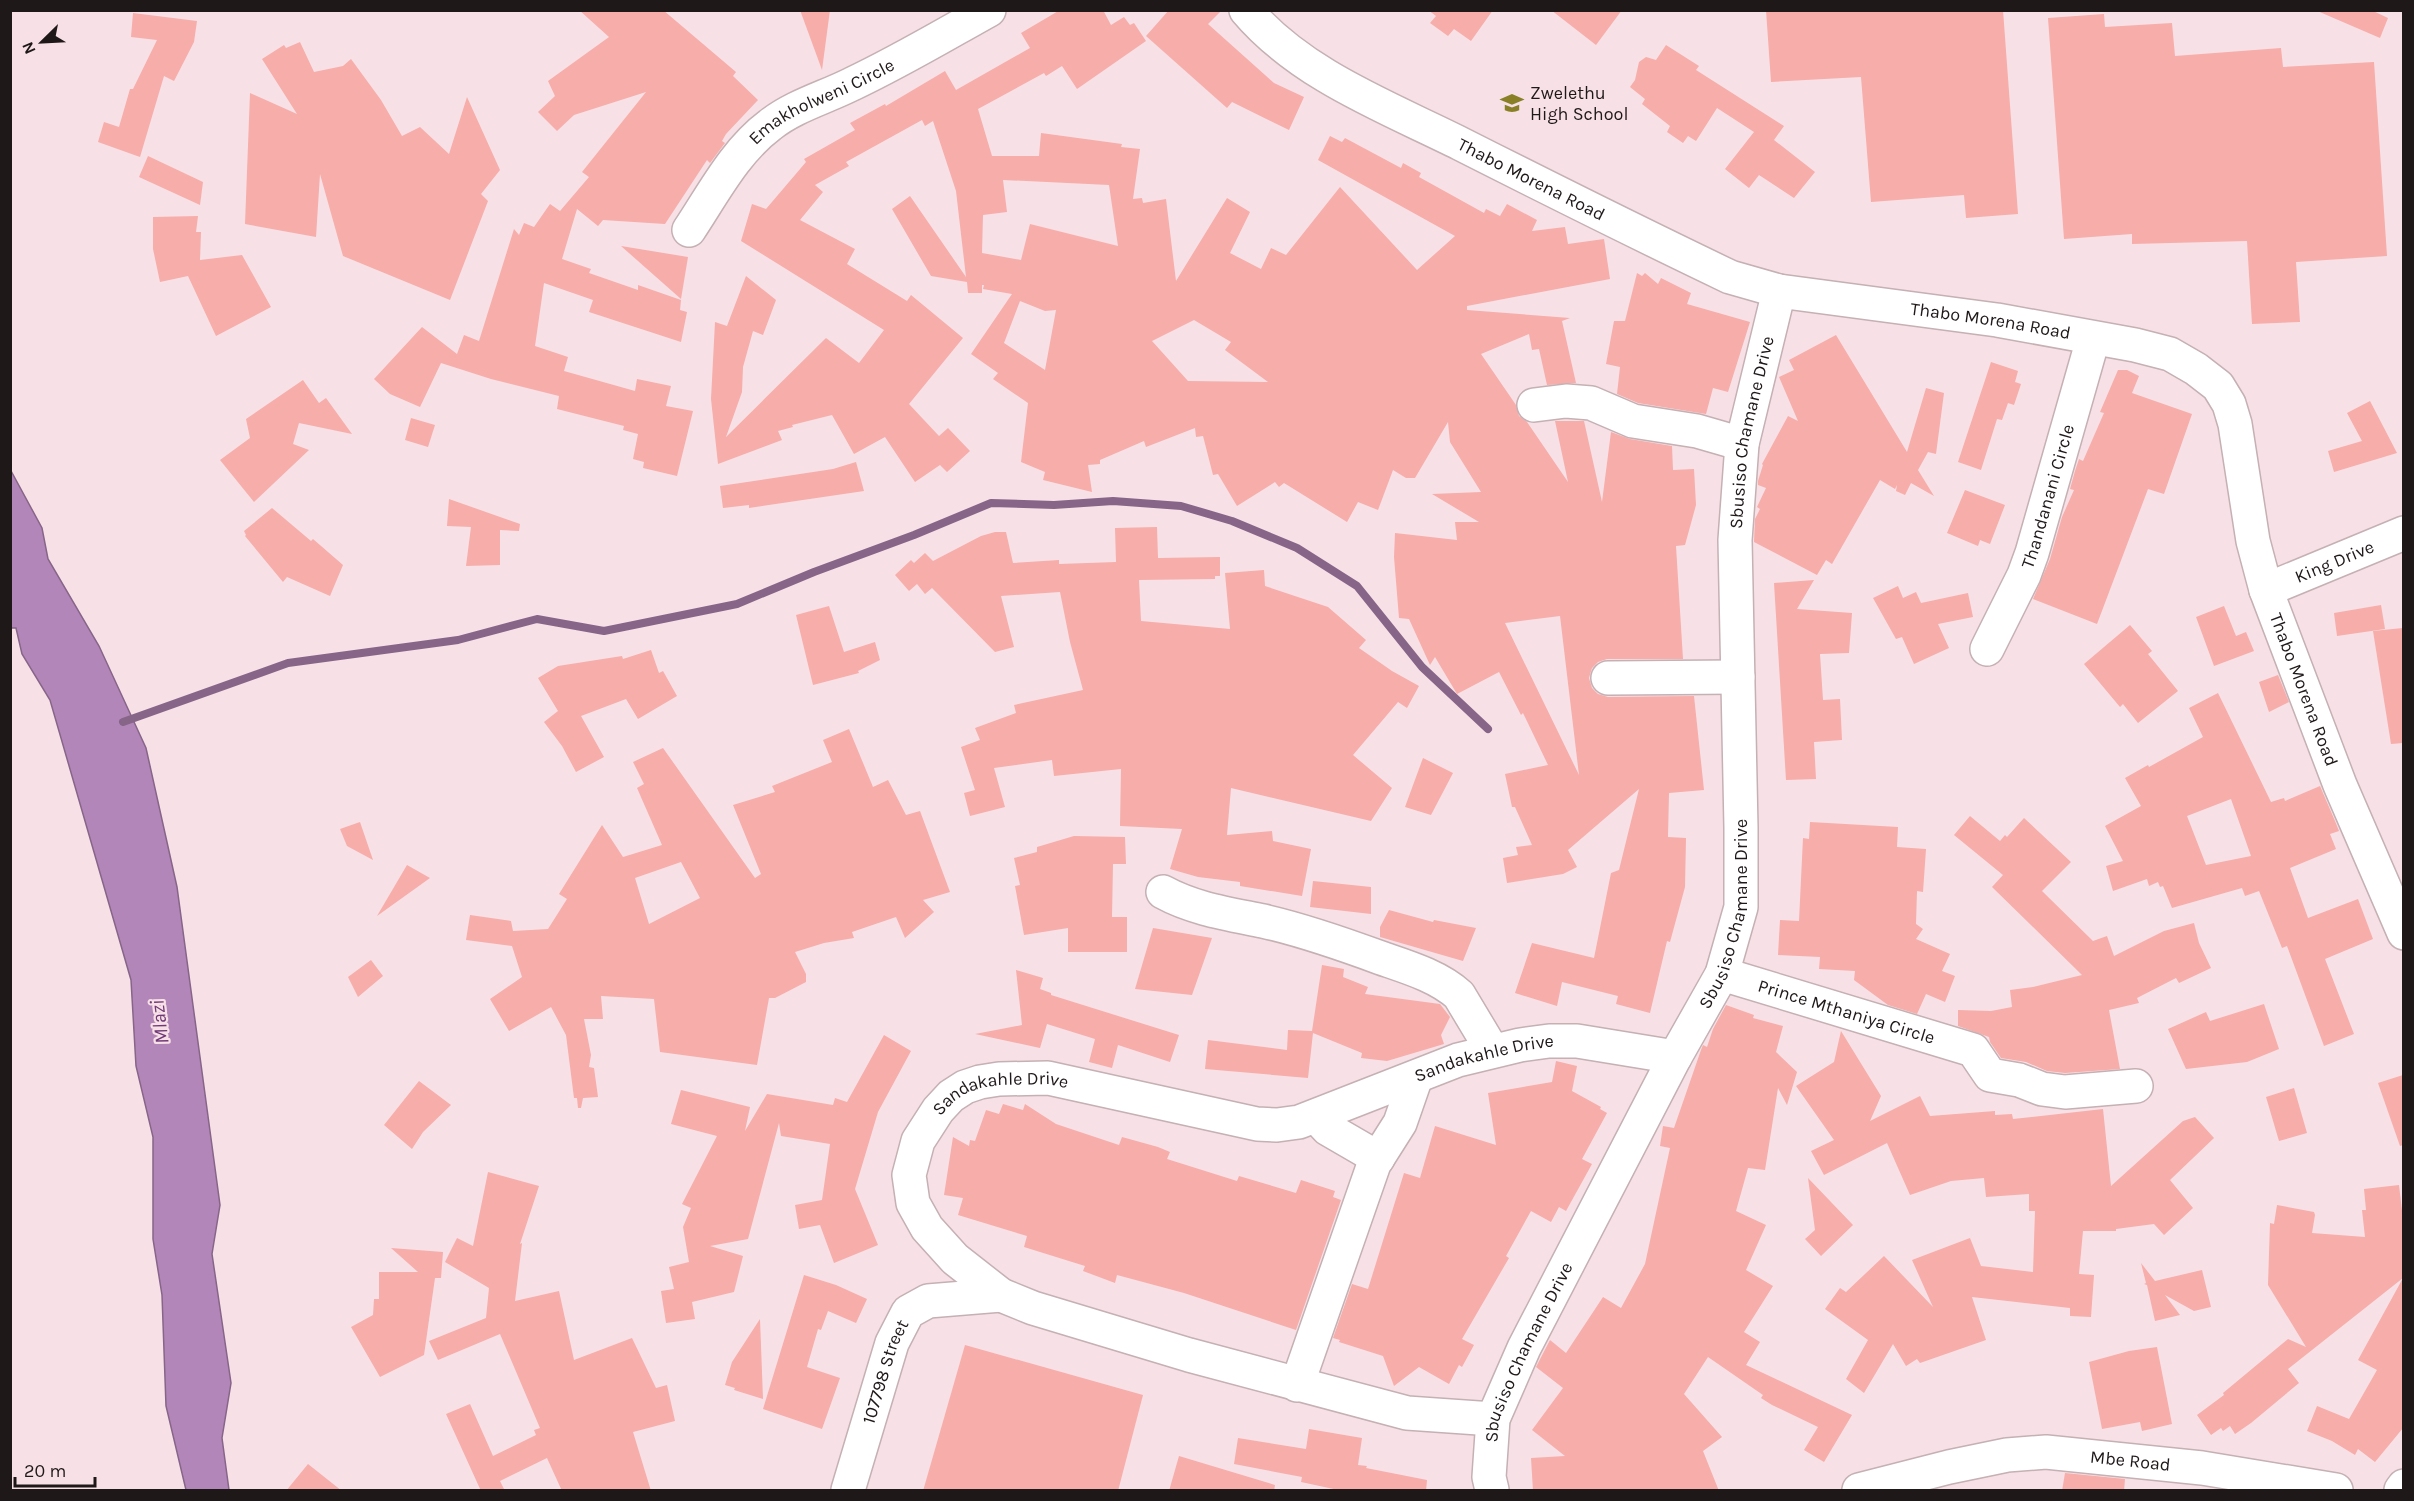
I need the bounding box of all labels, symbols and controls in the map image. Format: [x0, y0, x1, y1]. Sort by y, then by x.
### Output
north arrow [12, 12, 72, 72]
text: N [18, 39, 40, 57]
street label: Emakholweni Circle [744, 54, 898, 149]
place label: Zwelethu High School [1530, 82, 1628, 125]
school or university icon: Zwelethu High School [1499, 90, 1525, 116]
street label: Thabo Morena Road [1454, 133, 1609, 225]
street label: Thabo Morena Road [1909, 298, 2073, 344]
street label: Sbusiso Chamane Drive [1725, 334, 1779, 530]
street label: Thandanani Circle [2016, 422, 2079, 572]
street label: King Drive [2292, 536, 2377, 588]
street label: Thabo Morena Road [2265, 610, 2343, 769]
street label: Sbusiso Chamane Drive [1694, 819, 1752, 1013]
street label: Prince Mthaniya Circle [1755, 975, 1938, 1049]
water label: Mlazi [145, 999, 174, 1045]
street label: Sandakahle Drive [1411, 1030, 1554, 1087]
street label: Sandakahle Drive [928, 1067, 1071, 1120]
street label: Sbusiso Chamane Drive [1480, 1259, 1578, 1443]
street label: 107798 Street [857, 1316, 913, 1426]
street label: Mbe Road [2089, 1446, 2172, 1476]
scale bar [15, 1450, 94, 1488]
text: 20 m [24, 1460, 66, 1482]

